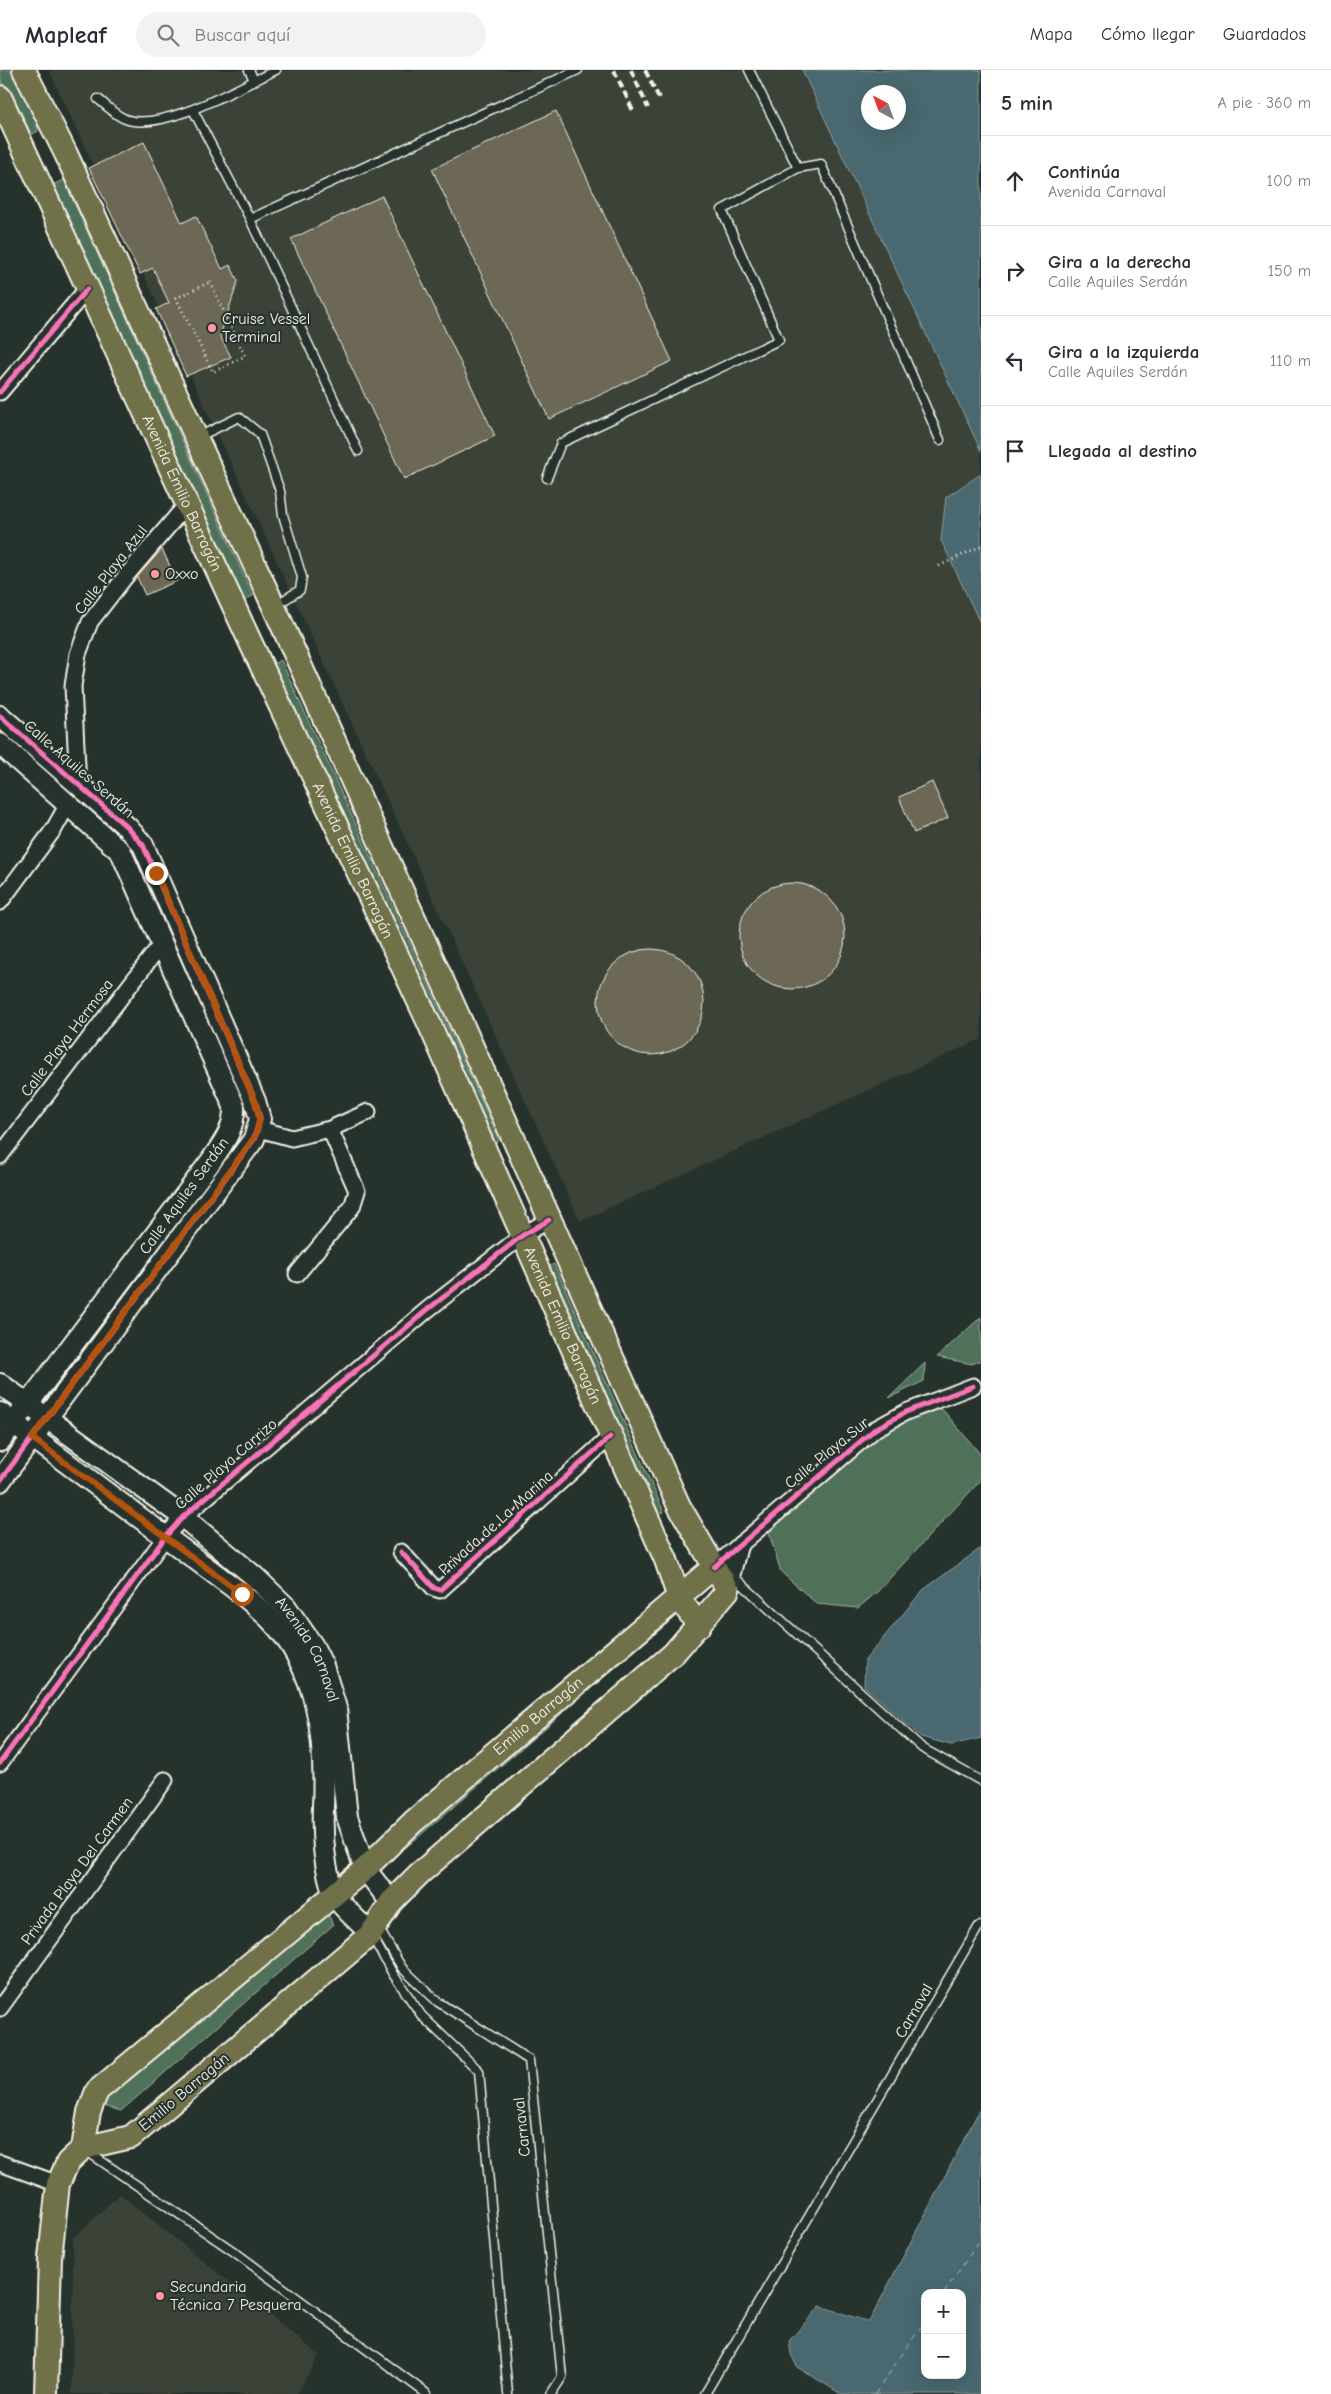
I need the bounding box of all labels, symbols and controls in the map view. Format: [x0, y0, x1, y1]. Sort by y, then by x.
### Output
search box [136, 12, 486, 57]
text: Mapleaf [25, 21, 106, 49]
icon: search [154, 21, 182, 49]
text: Buscar aquí [194, 24, 290, 46]
text: Mapa [1030, 24, 1073, 45]
text: Cómo llegar [1101, 24, 1195, 45]
text: Guardados [1223, 24, 1306, 45]
north arrow [861, 85, 906, 130]
text: 5 min [1001, 91, 1053, 115]
text: A pie · 360 m [1218, 94, 1311, 112]
text: Continúa [1048, 161, 1120, 183]
icon: ahead [1001, 167, 1029, 195]
text: 100 m [1267, 172, 1311, 190]
text: Avenida Carnaval [1048, 183, 1166, 201]
text: Gira a la derecha [1048, 251, 1191, 273]
icon: right [1001, 257, 1029, 285]
text: 150 m [1268, 262, 1311, 280]
text: Calle Aquiles Serdán [1048, 273, 1188, 291]
place label: Cruise Vessel Terminal [222, 310, 310, 346]
marker: Cruise Vessel Terminal [206, 322, 218, 334]
text: Gira a la izquierda [1048, 341, 1199, 363]
icon: left [1001, 347, 1029, 375]
text: 110 m [1270, 352, 1311, 370]
text: Calle Aquiles Serdán [1048, 363, 1188, 381]
street label: Avenida Emilio Barragán [138, 412, 226, 574]
icon: arrive [1001, 437, 1029, 465]
text: Llegada al destino [1048, 440, 1197, 462]
street label: Calle Playa Azul [71, 522, 151, 618]
place label: Oxxo [165, 565, 199, 583]
marker: Oxxo [149, 568, 161, 580]
street label: Calle Aquiles Serdán [20, 716, 138, 822]
street label: Avenida Emilio Barragán [308, 780, 397, 941]
route end [145, 862, 168, 885]
street label: Calle Playa Hermosa [17, 976, 117, 1100]
street label: Calle Aquiles Serdán [136, 1134, 232, 1258]
street label: Avenida Emilio Barragán [520, 1244, 605, 1407]
street label: Calle Playa Sur [781, 1413, 873, 1492]
street label: Calle Playa Carrizo [171, 1415, 281, 1513]
street label: Privada de La Marina [435, 1467, 557, 1579]
route start [231, 1583, 254, 1606]
street label: Avenida Carnaval [272, 1593, 343, 1704]
street label: Emilio Barragán [489, 1673, 587, 1759]
street label: Privada Playa Del Carmen [17, 1794, 137, 1948]
street label: Carnaval [891, 1981, 937, 2041]
street label: Emilio Barragán [135, 2049, 233, 2135]
street label: Carnaval [510, 2096, 534, 2158]
place label: Secundaria Técnica 7 Pesquera [170, 2278, 302, 2314]
map controls [921, 2289, 966, 2379]
button: + [921, 2289, 966, 2334]
marker: Secundaria Técnica 7 Pesquera [154, 2290, 166, 2302]
button: − [921, 2334, 966, 2379]

